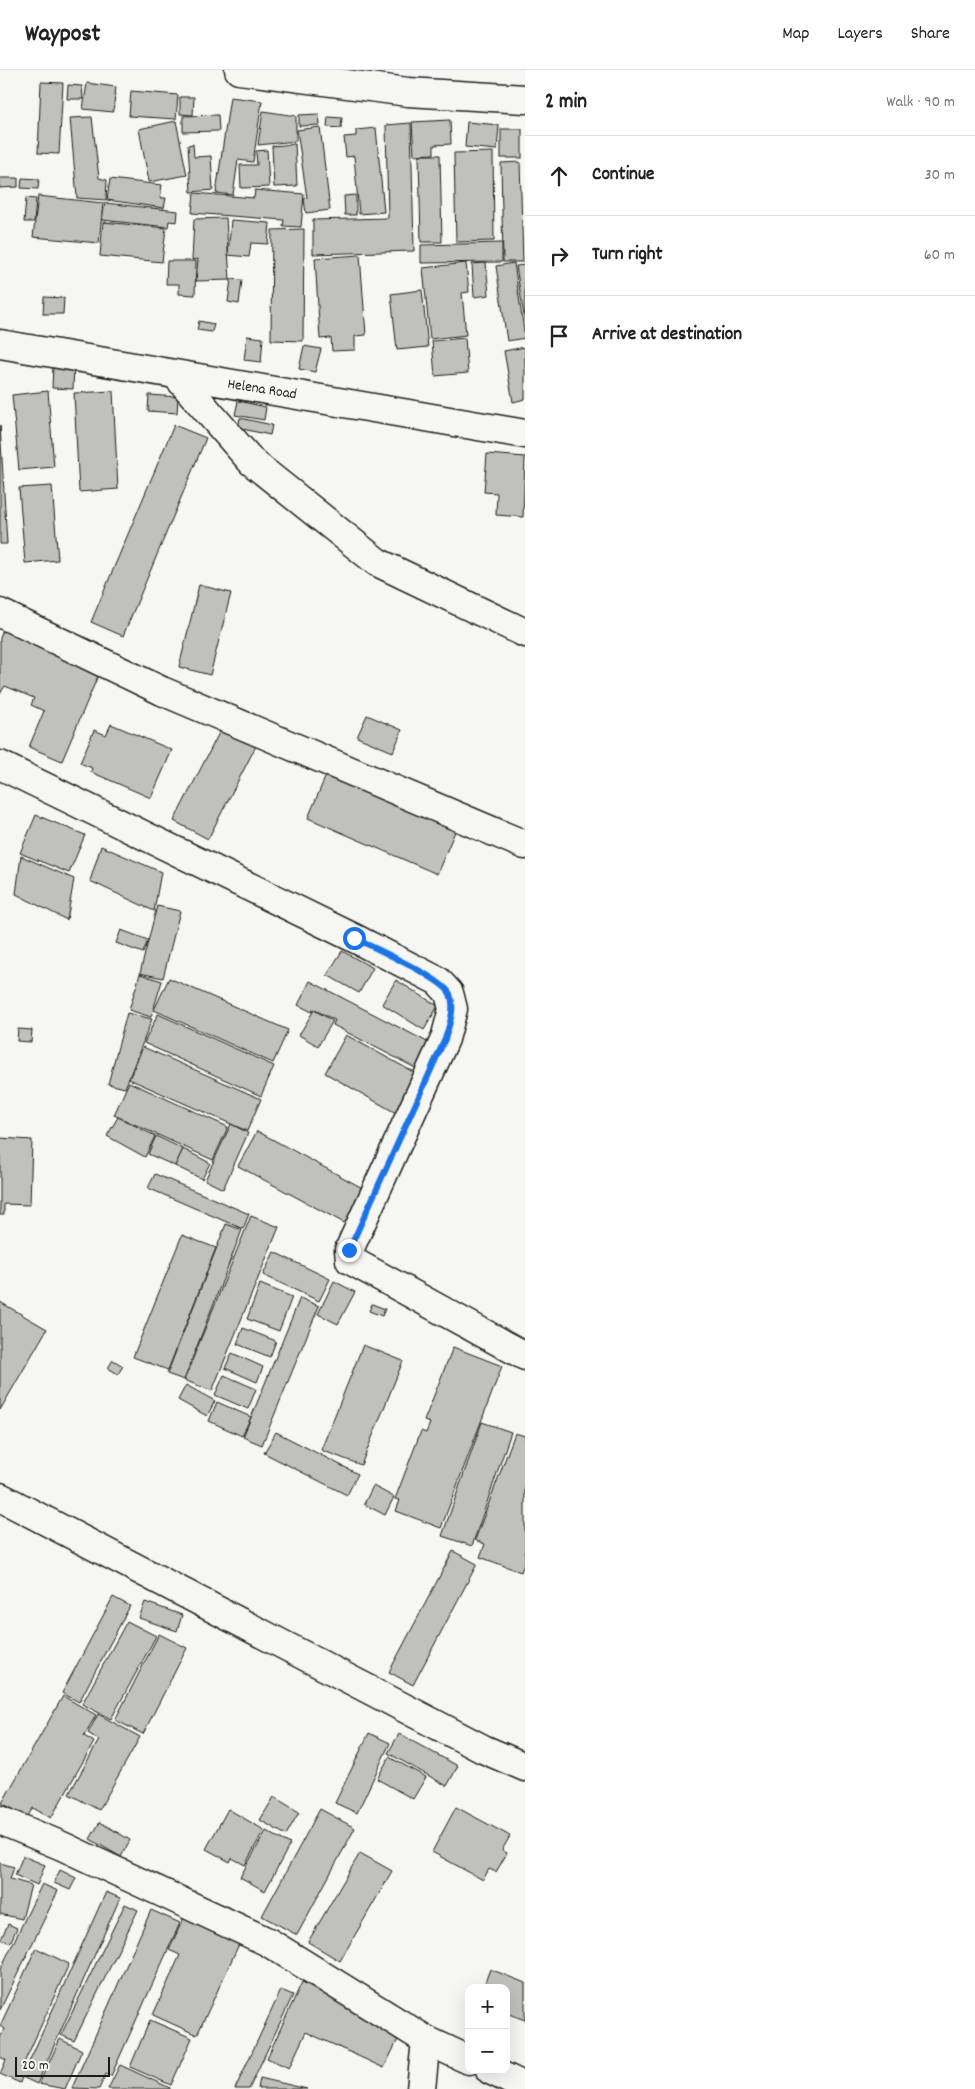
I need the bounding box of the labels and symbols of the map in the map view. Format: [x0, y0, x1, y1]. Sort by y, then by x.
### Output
street label: Helena Road [226, 374, 298, 406]
route start [343, 927, 366, 950]
route end [338, 1239, 361, 1262]
scale bar [15, 2054, 110, 2077]

